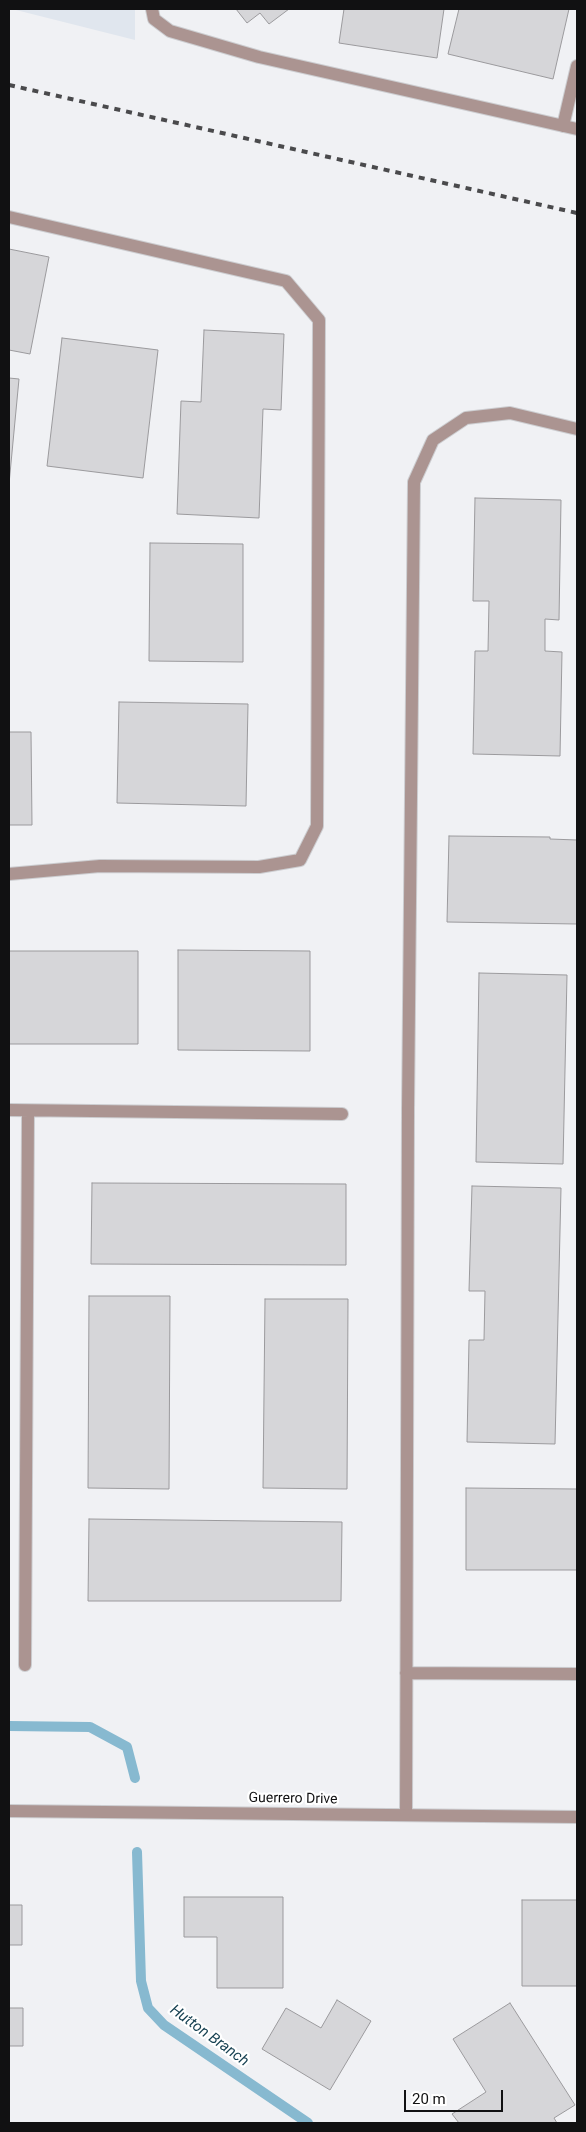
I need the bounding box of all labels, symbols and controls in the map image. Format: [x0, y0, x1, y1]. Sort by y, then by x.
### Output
street label: Guerrero Drive [248, 1790, 338, 1808]
water label: Hutton Branch [166, 2001, 252, 2071]
scale bar [406, 2080, 505, 2112]
text: 20 m [412, 2090, 446, 2108]

